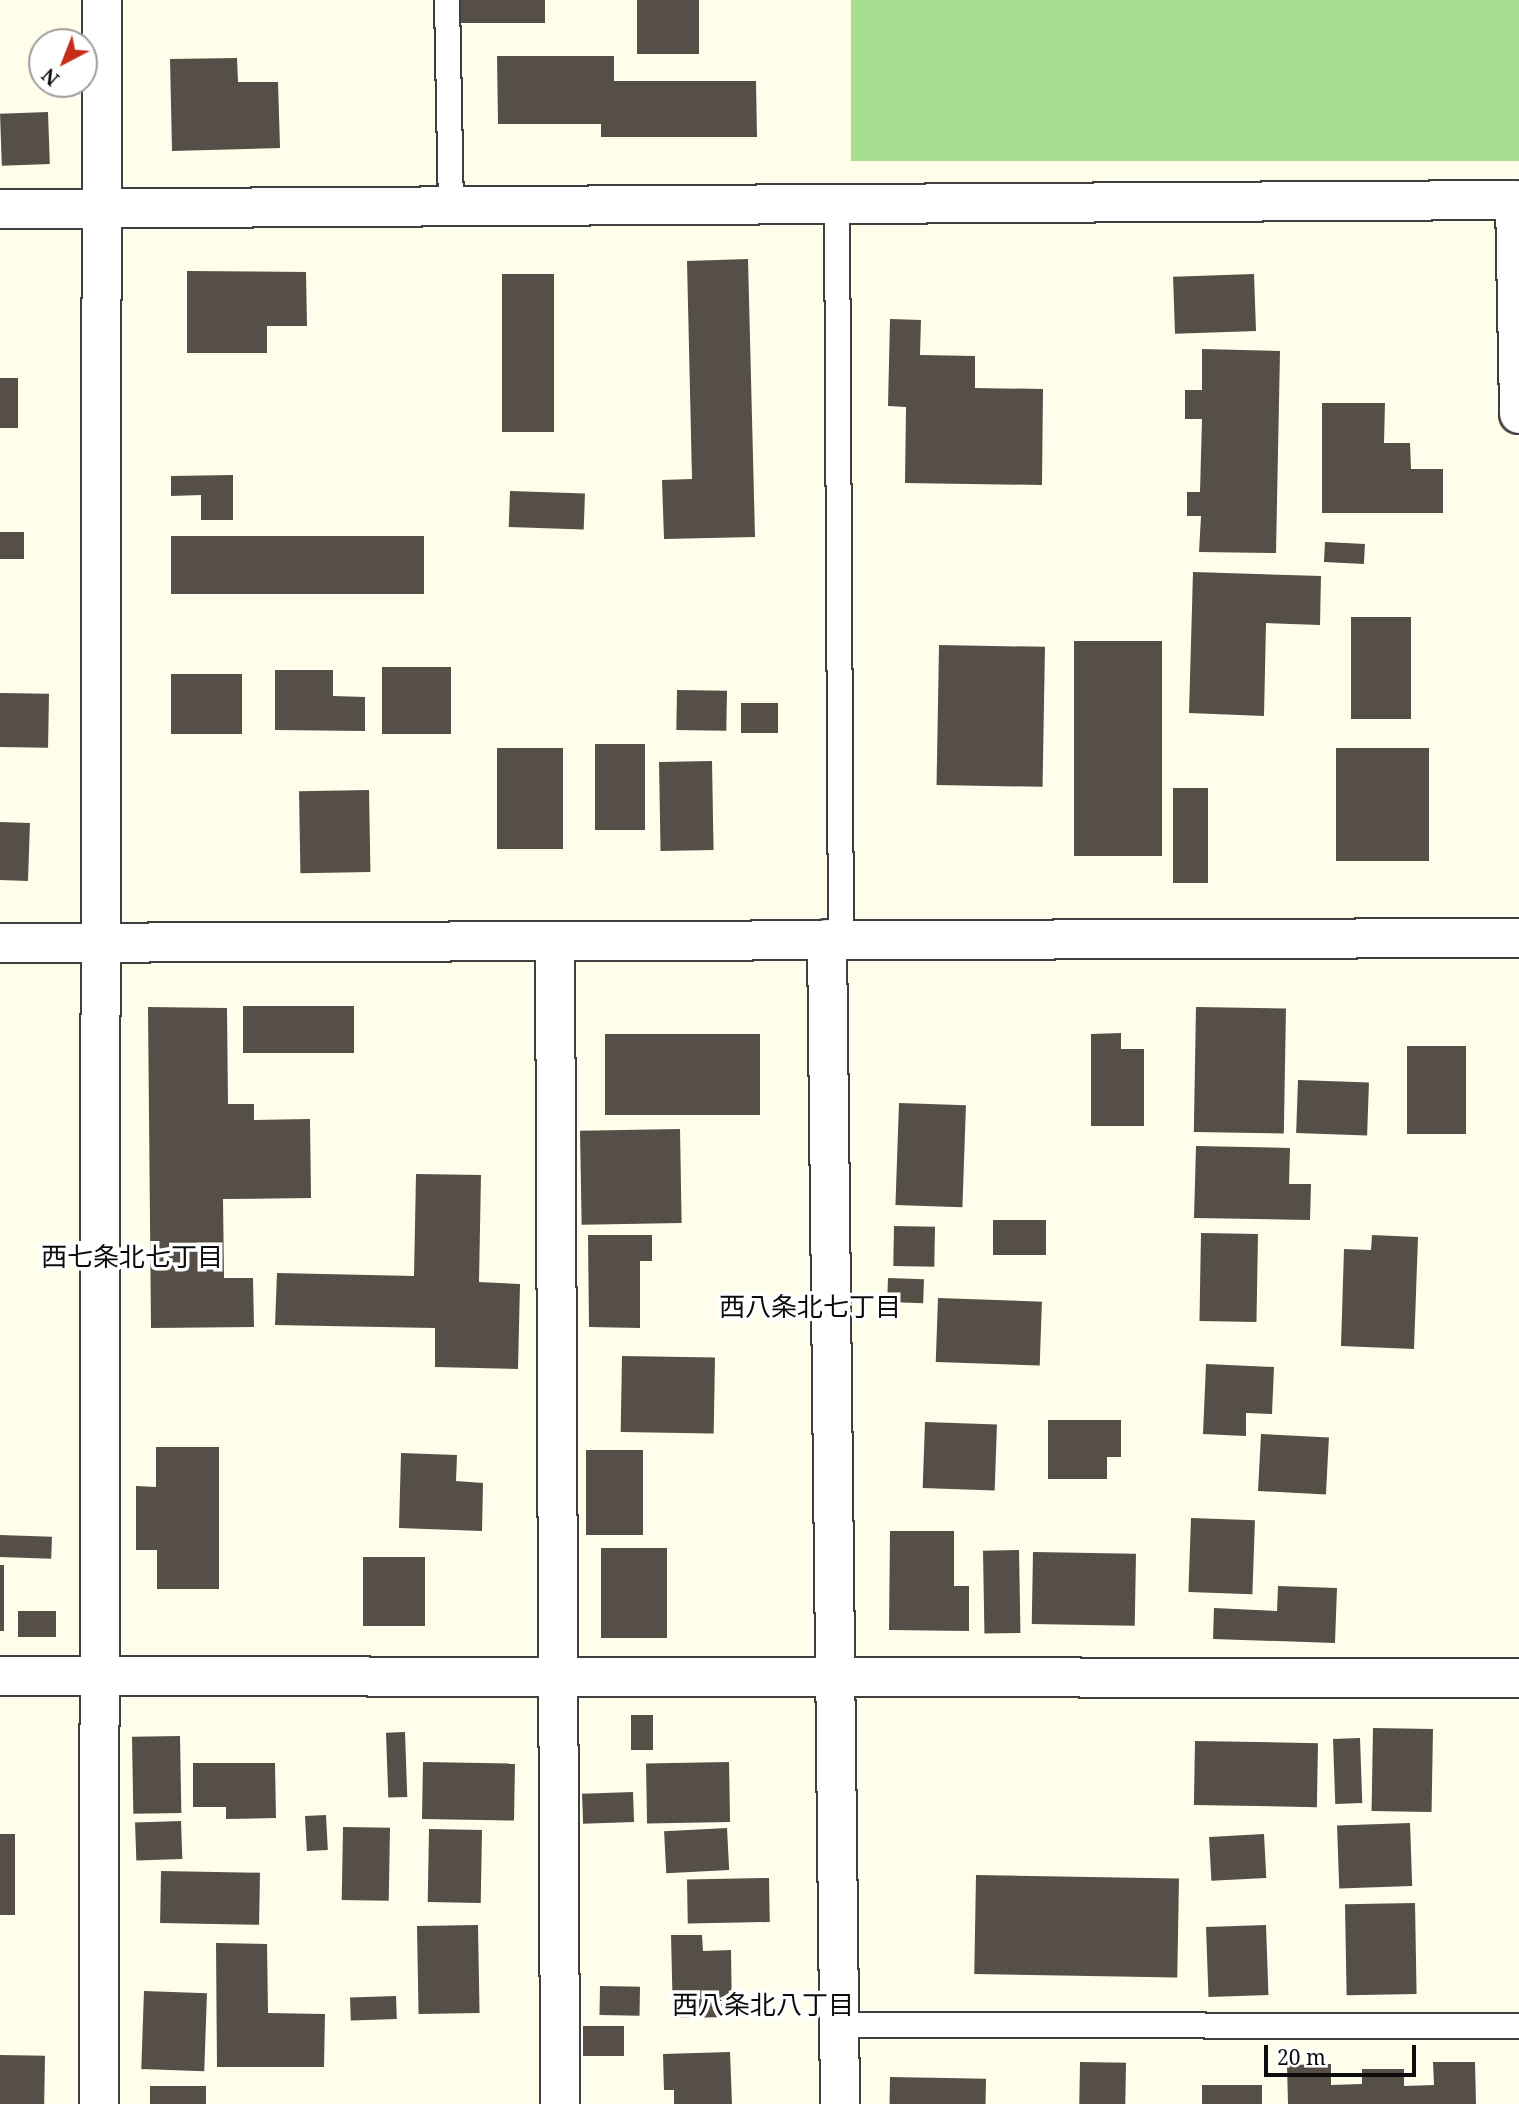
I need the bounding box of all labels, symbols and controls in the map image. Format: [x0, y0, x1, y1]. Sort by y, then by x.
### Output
north arrow [28, 28, 98, 98]
text: N [36, 62, 65, 92]
district label: 西七条北七丁目 [41, 1241, 223, 1273]
district label: 西八条北七丁目 [719, 1291, 901, 1323]
district label: 西八条北八丁目 [672, 1989, 854, 2021]
scale bar [1267, 2030, 1419, 2074]
text: 20 m [1277, 2043, 1326, 2071]

